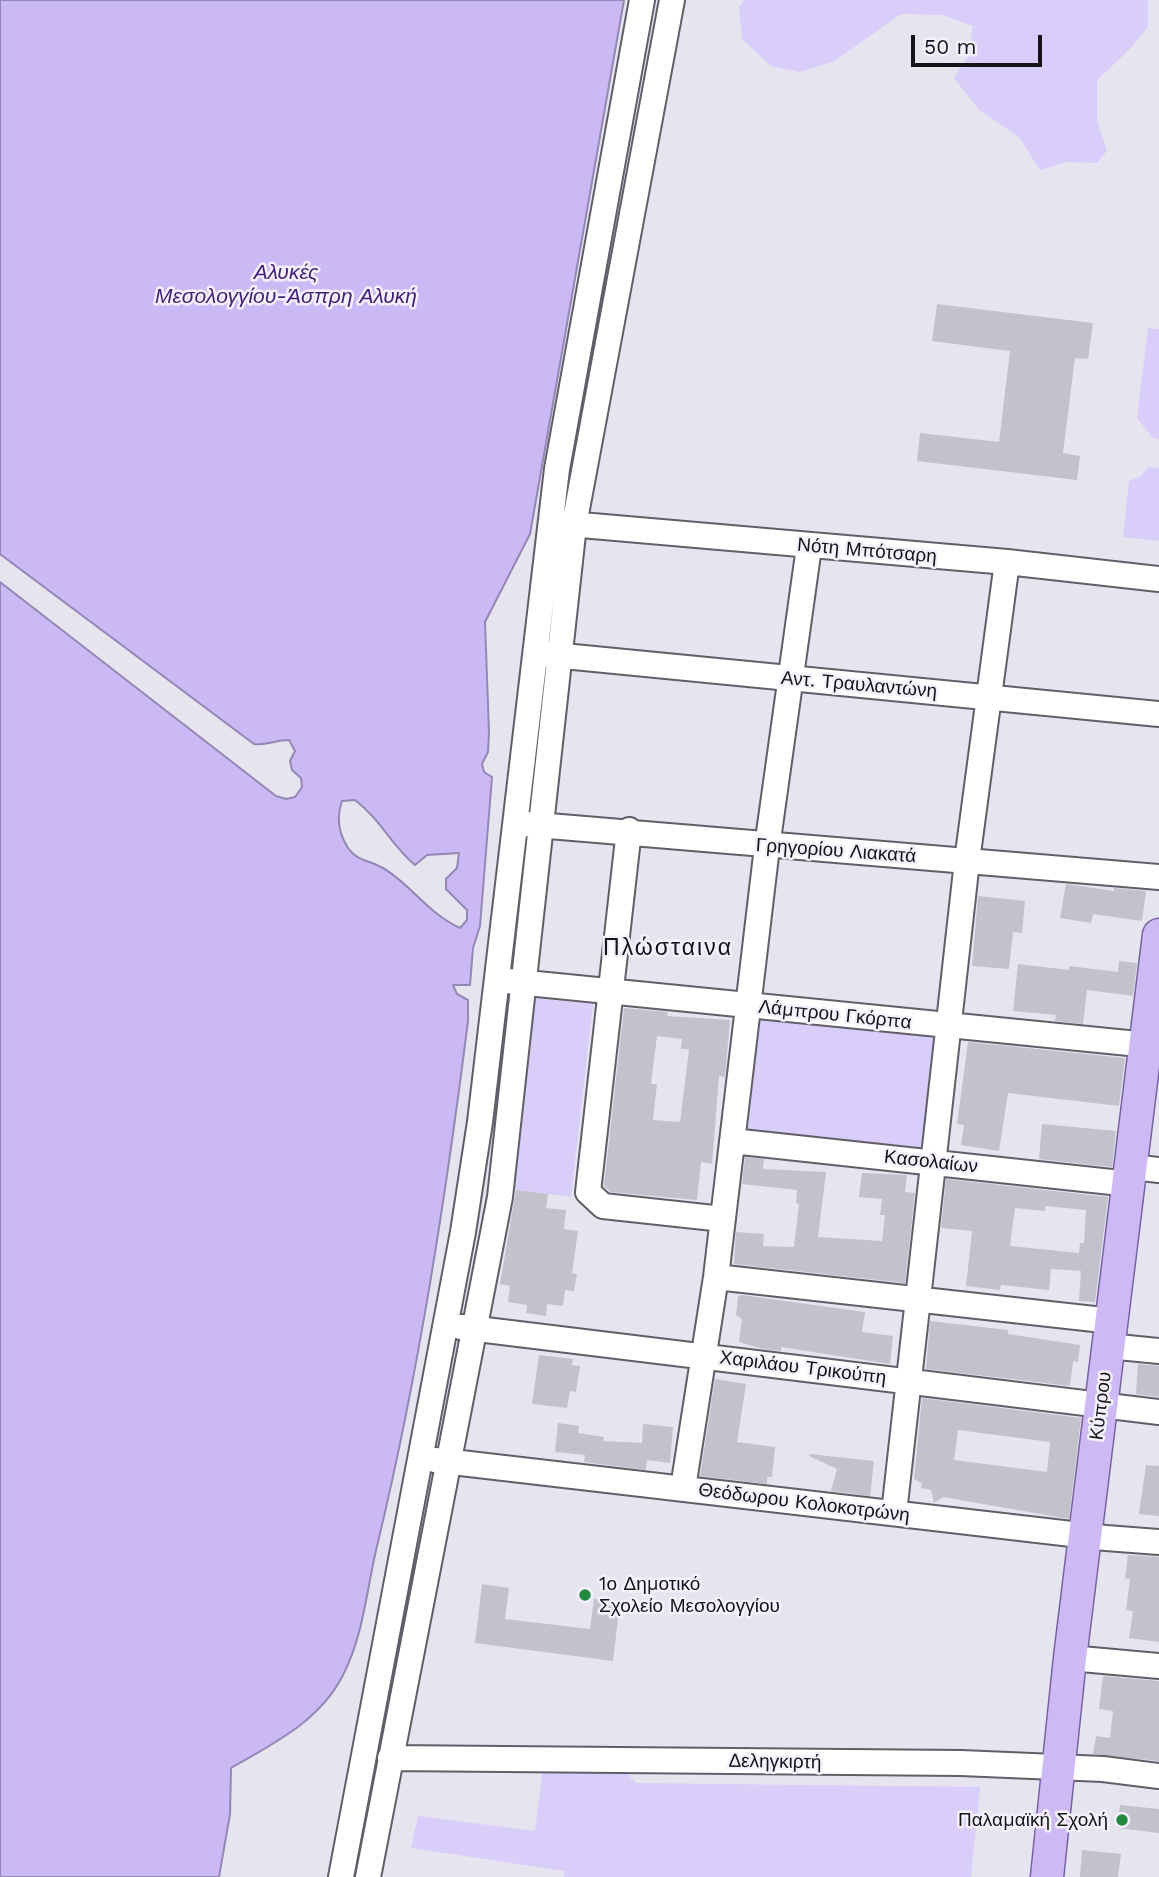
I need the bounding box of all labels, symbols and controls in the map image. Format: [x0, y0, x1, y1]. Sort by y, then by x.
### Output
scale bar [914, 21, 1045, 65]
text: 50 m [924, 34, 976, 59]
water label: Αλυκές Μεσολογγίου-Άσπρη Αλυκή [155, 260, 417, 310]
street label: Νότη Μπότσαρη [796, 534, 938, 568]
street label: Αντ. Τραυλαντώνη [780, 667, 938, 703]
street label: Γρηγορίου Λιακατά [755, 834, 917, 868]
district label: Πλώσταινα [604, 934, 732, 962]
street label: Λάμπρου Γκόρπα [757, 996, 913, 1034]
street label: Κασολαίων [883, 1146, 979, 1178]
street label: Χαριλάου Τρικούπη [718, 1346, 888, 1390]
street label: Κύπρου [1085, 1370, 1117, 1442]
street label: Θεόδωρου Κολοκοτρώνη [697, 1479, 911, 1527]
place label: 1ο Δημοτικό Σχολείο Μεσολογγίου [599, 1573, 780, 1617]
marker: 1ο Δημοτικό Σχολείο Μεσολογγίου [577, 1587, 593, 1603]
street label: Δεληγκιρτή [728, 1750, 822, 1774]
place label: Παλαμαϊκή Σχολή [958, 1809, 1108, 1831]
marker: Παλαμαϊκή Σχολή [1114, 1812, 1130, 1828]

